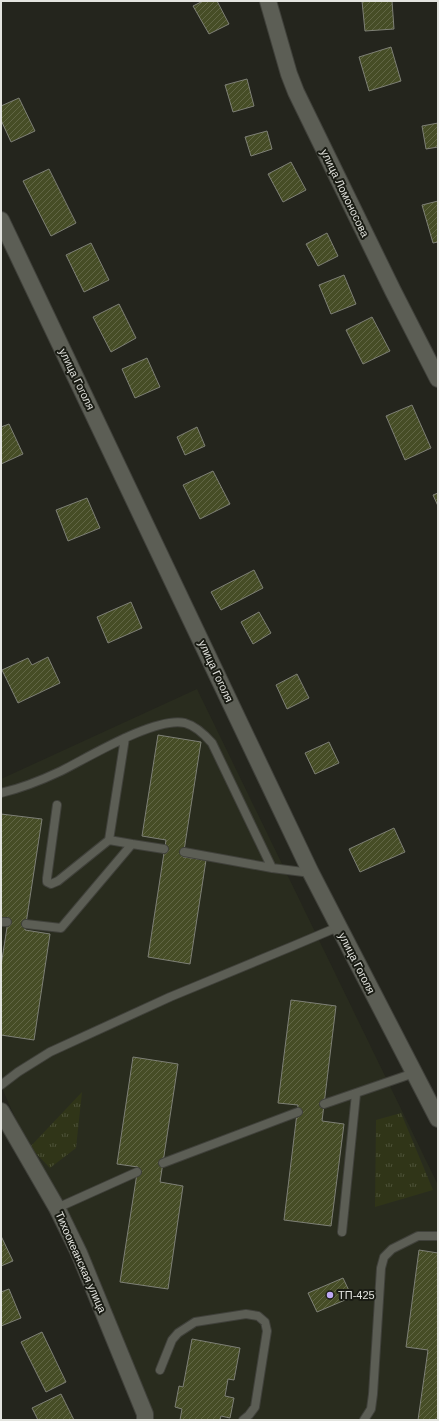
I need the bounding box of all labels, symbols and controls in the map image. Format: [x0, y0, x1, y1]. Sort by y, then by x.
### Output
street label: улица Ломоносова [319, 147, 372, 240]
street label: улица Гоголя [57, 346, 97, 412]
street label: улица Гоголя [196, 638, 236, 704]
street label: улица Гоголя [337, 931, 377, 995]
street label: Тихоокеанская улица [53, 1210, 109, 1315]
place label: ТП-425 [338, 1289, 375, 1301]
marker: ТП-425 [325, 1290, 335, 1300]

